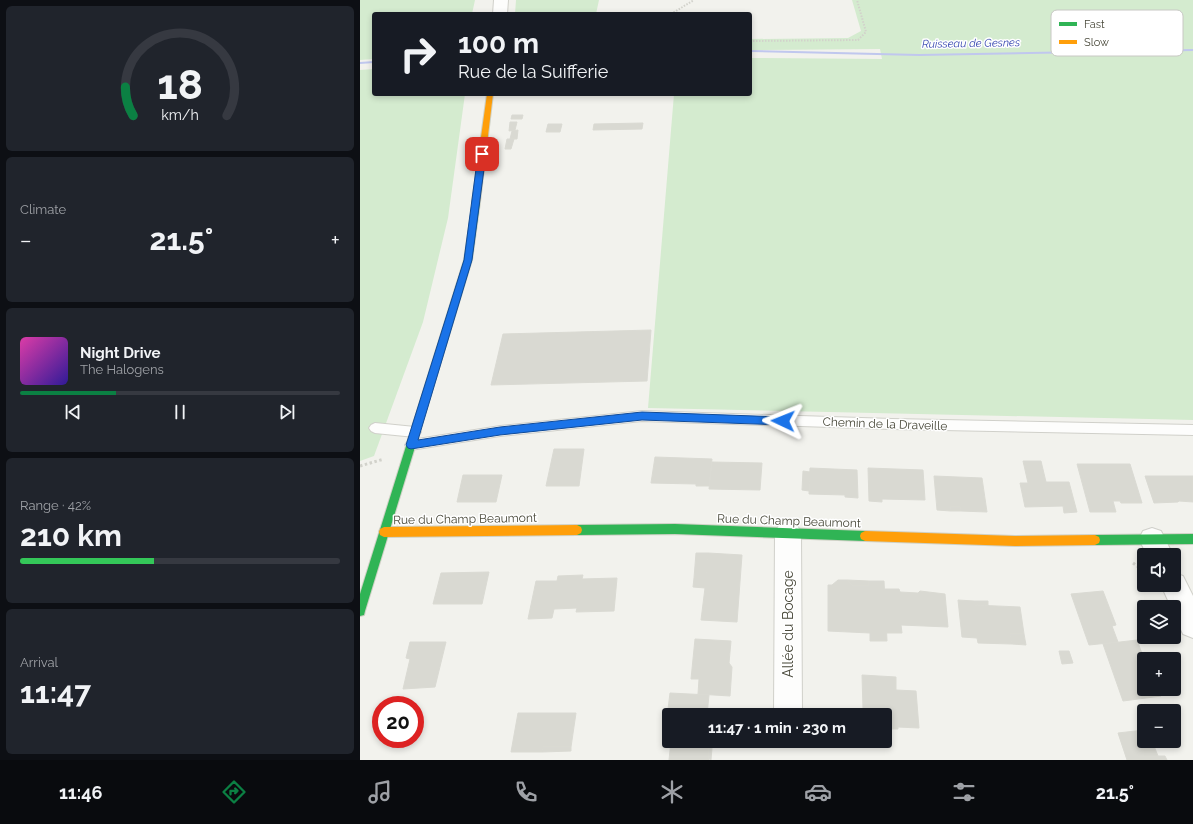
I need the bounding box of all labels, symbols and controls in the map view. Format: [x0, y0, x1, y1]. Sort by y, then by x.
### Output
legend [1051, 10, 1183, 56]
text: Fast [1084, 18, 1105, 31]
text: 100 m [458, 27, 539, 60]
icon: right [392, 28, 444, 80]
water label: Ruisseau de Gesnes [922, 36, 1020, 51]
text: Slow [1084, 36, 1109, 49]
text: 18 [157, 60, 203, 109]
text: Rue de la Suifferie [458, 61, 608, 82]
text: km/h [161, 107, 199, 123]
pin [465, 137, 499, 171]
icon: arrive [471, 143, 493, 165]
text: Climate [20, 202, 66, 217]
text: 21.5° [150, 222, 213, 257]
text: − [20, 227, 32, 253]
text: + [331, 227, 340, 253]
text: Night Drive [80, 344, 160, 362]
text: The Halogens [80, 362, 164, 377]
position arrow [762, 400, 804, 442]
icon: previous [62, 401, 84, 423]
icon: pause [169, 401, 191, 423]
icon: next [276, 401, 298, 423]
street label: Chemin de la Draveille [822, 415, 948, 433]
text: Range · 42% [20, 498, 91, 513]
street label: Rue du Champ Beaumont [393, 511, 537, 527]
street label: Rue du Champ Beaumont [717, 511, 861, 531]
text: 210 km [20, 518, 122, 553]
map controls [1137, 548, 1181, 748]
button: sound [1137, 548, 1181, 592]
street label: Allée du Bocage [780, 570, 796, 678]
button: layers [1137, 600, 1181, 644]
button: + [1137, 652, 1181, 696]
text: Arrival [20, 655, 58, 670]
text: 11:47 [20, 675, 91, 710]
speed limit sign: 20 [372, 696, 424, 748]
button: − [1137, 704, 1181, 748]
text: 11:47 · 1 min · 230 m [708, 719, 846, 737]
icon: directions [220, 778, 248, 806]
icon: music [366, 778, 394, 806]
icon: phone [512, 778, 540, 806]
icon: climate [658, 778, 686, 806]
icon: car [804, 778, 832, 806]
icon: filters [950, 778, 978, 806]
text: 11:46 [59, 782, 102, 803]
text: 21.5° [1096, 782, 1134, 803]

